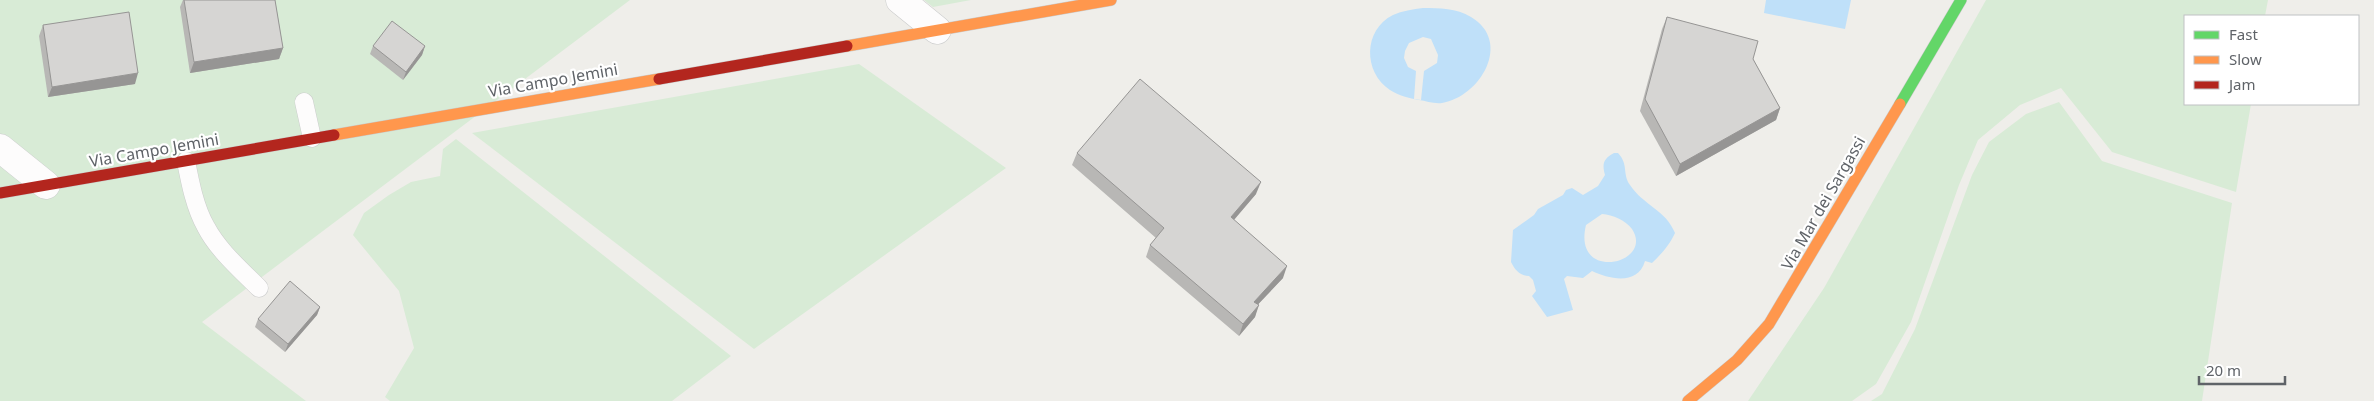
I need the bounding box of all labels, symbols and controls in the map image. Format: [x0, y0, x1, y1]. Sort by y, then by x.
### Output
legend [2184, 15, 2359, 105]
text: Fast [2229, 24, 2258, 44]
text: Slow [2229, 49, 2262, 69]
street label: Via Campo Jemini [487, 58, 619, 102]
text: Jam [2227, 74, 2256, 94]
street label: Via Campo Jemini [88, 128, 220, 172]
street label: Via Mar dei Sargassi [1776, 132, 1870, 274]
scale bar [2199, 354, 2285, 386]
text: 20 m [2206, 360, 2241, 380]

